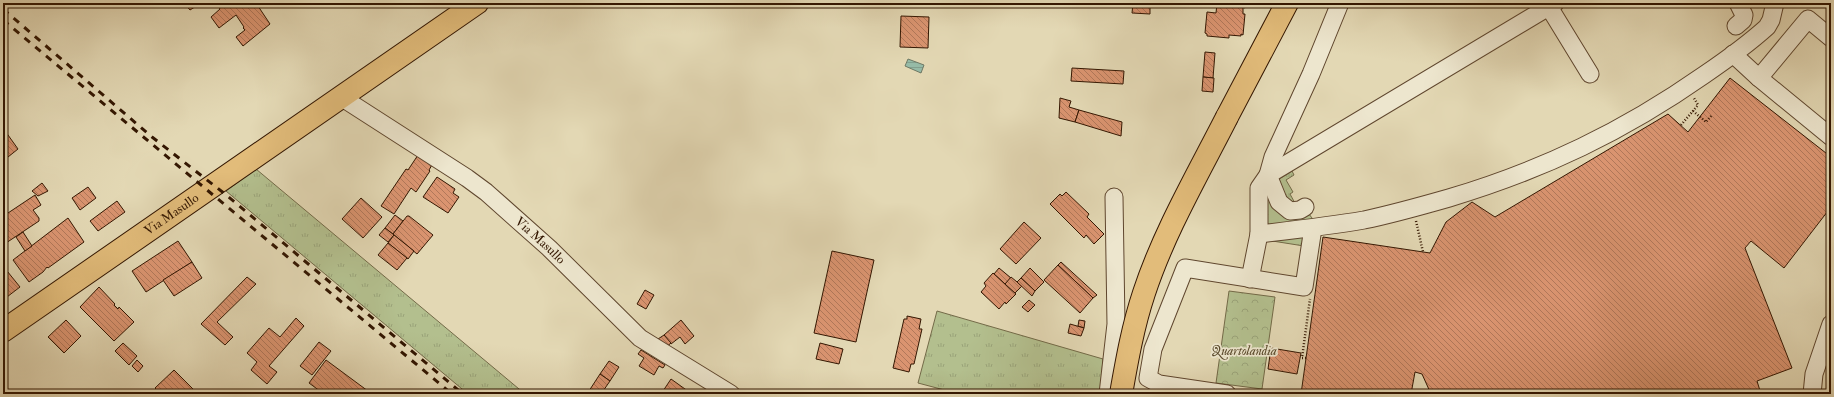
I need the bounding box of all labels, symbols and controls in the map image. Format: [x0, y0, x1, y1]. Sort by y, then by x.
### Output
street label: Via Masullo [141, 190, 202, 239]
street label: Via Masullo [512, 213, 569, 268]
park label: Quartolandia [1211, 343, 1277, 360]

